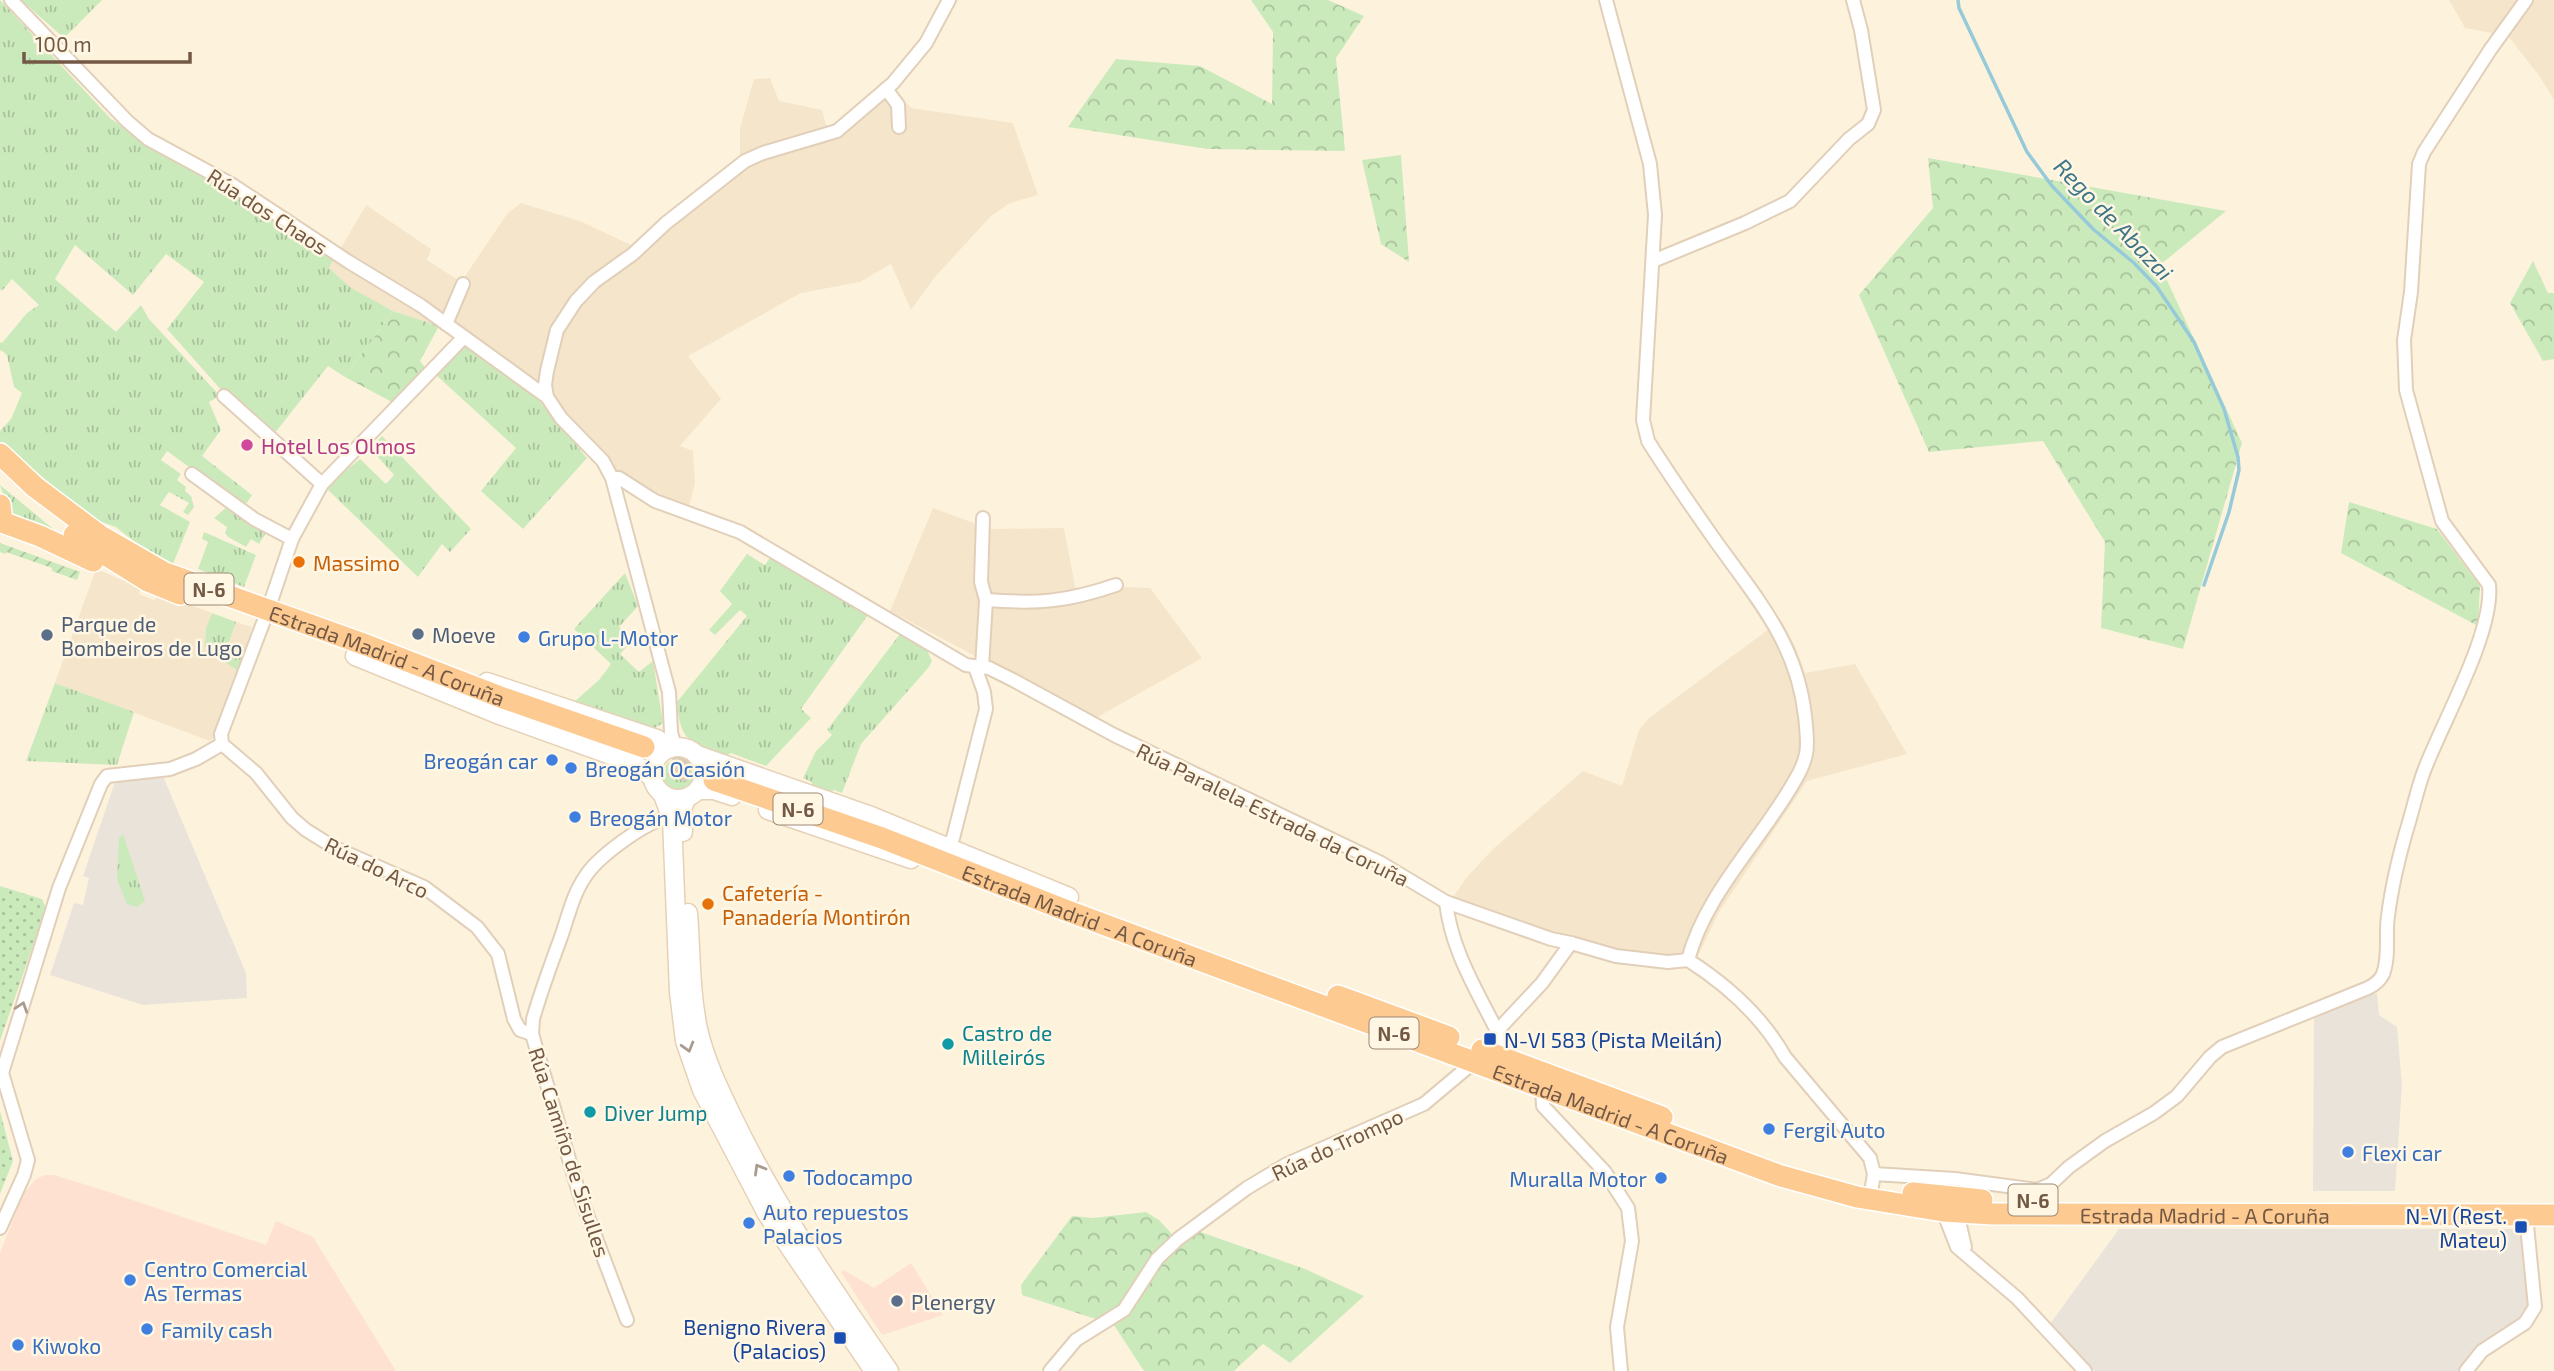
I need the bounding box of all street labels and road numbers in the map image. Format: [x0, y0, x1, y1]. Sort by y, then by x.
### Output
street label: Rúa dos Chaos [203, 163, 333, 259]
road number: N-6 [184, 574, 234, 604]
street label: Estrada Madrid - A Coruña [266, 599, 509, 710]
street label: Rúa Paralela Estrada da Coruña [1133, 737, 1413, 891]
road number: N-6 [774, 794, 822, 824]
street label: Rúa do Arco [321, 831, 433, 903]
street label: Estrada Madrid - A Coruña [959, 858, 1201, 971]
road number: N-6 [1370, 1018, 1418, 1049]
street label: Rúa Camiño de Sisulles [524, 1044, 616, 1260]
street label: Estrada Madrid - A Coruña [1490, 1058, 1733, 1168]
street label: Rúa do Trompo [1267, 1103, 1407, 1185]
road number: N-6 [2008, 1184, 2058, 1216]
street label: Estrada Madrid - A Coruña [2080, 1202, 2330, 1227]

